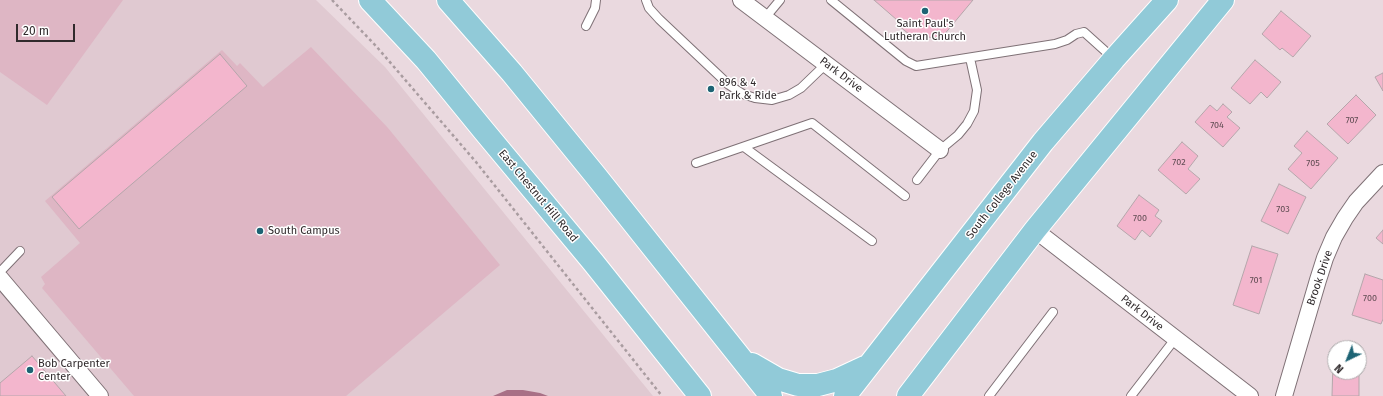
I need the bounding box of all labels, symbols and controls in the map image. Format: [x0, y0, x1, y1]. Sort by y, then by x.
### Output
marker: Saint Paul's Lutheran Church [920, 6, 930, 16]
scale bar [18, 16, 77, 42]
place label: Saint Paul's Lutheran Church [884, 17, 966, 43]
text: 20 m [23, 24, 49, 38]
street label: Park Drive [817, 55, 865, 95]
place label: 896 & 4 Park & Ride [719, 76, 777, 102]
marker: 896 & 4 Park & Ride [706, 84, 716, 94]
house number: 707 [1346, 115, 1358, 125]
house number: 704 [1210, 120, 1224, 130]
street label: East Chestnut Hill Road [496, 147, 580, 245]
street label: South College Avenue [964, 148, 1040, 242]
house number: 702 [1172, 157, 1186, 167]
house number: 705 [1306, 158, 1320, 168]
house number: 703 [1276, 204, 1290, 214]
house number: 700 [1133, 213, 1147, 223]
place label: South Campus [268, 224, 340, 238]
marker: South Campus [255, 226, 265, 236]
street label: Brook Drive [1304, 249, 1336, 307]
house number: 701 [1250, 275, 1262, 285]
street label: Park Drive [1118, 292, 1166, 334]
house number: 700 [1363, 293, 1377, 303]
north arrow [1327, 340, 1367, 380]
place label: Bob Carpenter Center [38, 357, 110, 383]
text: N [1332, 361, 1346, 376]
marker: Bob Carpenter Center [25, 365, 35, 375]

